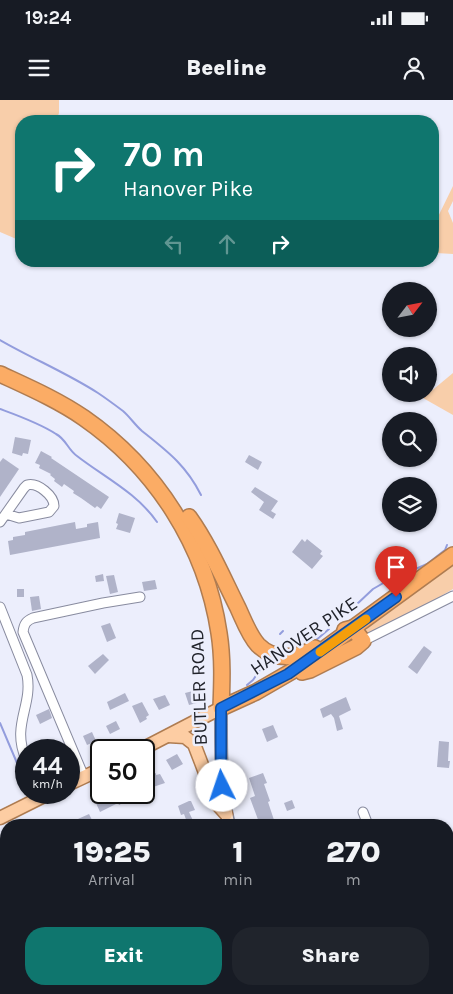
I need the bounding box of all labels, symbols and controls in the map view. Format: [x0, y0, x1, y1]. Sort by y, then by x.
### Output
text: 19:24 [25, 7, 71, 29]
icon: menu [25, 54, 53, 82]
icon: person [400, 54, 428, 82]
text: Beeline [186, 55, 267, 81]
text: 70 m [123, 134, 205, 175]
icon: right [40, 135, 105, 200]
text: Hanover Pike [123, 176, 253, 202]
icon: left [160, 230, 188, 258]
icon: ahead [213, 230, 241, 258]
icon: right [266, 230, 294, 258]
north arrow [382, 282, 438, 338]
map controls [382, 282, 437, 532]
button: sound [382, 347, 437, 402]
button: search [382, 412, 437, 467]
button: layers [382, 477, 437, 532]
pin [375, 546, 417, 597]
icon: arrive [382, 553, 410, 581]
street label: HANOVER PIKE [246, 592, 362, 680]
street label: BUTLER ROAD [186, 628, 212, 746]
speed limit sign: 50 [90, 739, 155, 804]
text: 44 [33, 751, 62, 780]
position arrow [195, 759, 247, 811]
text: km/h [32, 777, 63, 791]
text: 19:25 [73, 834, 150, 870]
text: 1 [232, 834, 244, 870]
text: 270 [326, 834, 381, 870]
text: Arrival [88, 870, 135, 889]
text: min [223, 870, 253, 889]
text: m [346, 870, 361, 889]
button: Exit [25, 927, 222, 985]
button: Share [232, 927, 429, 985]

